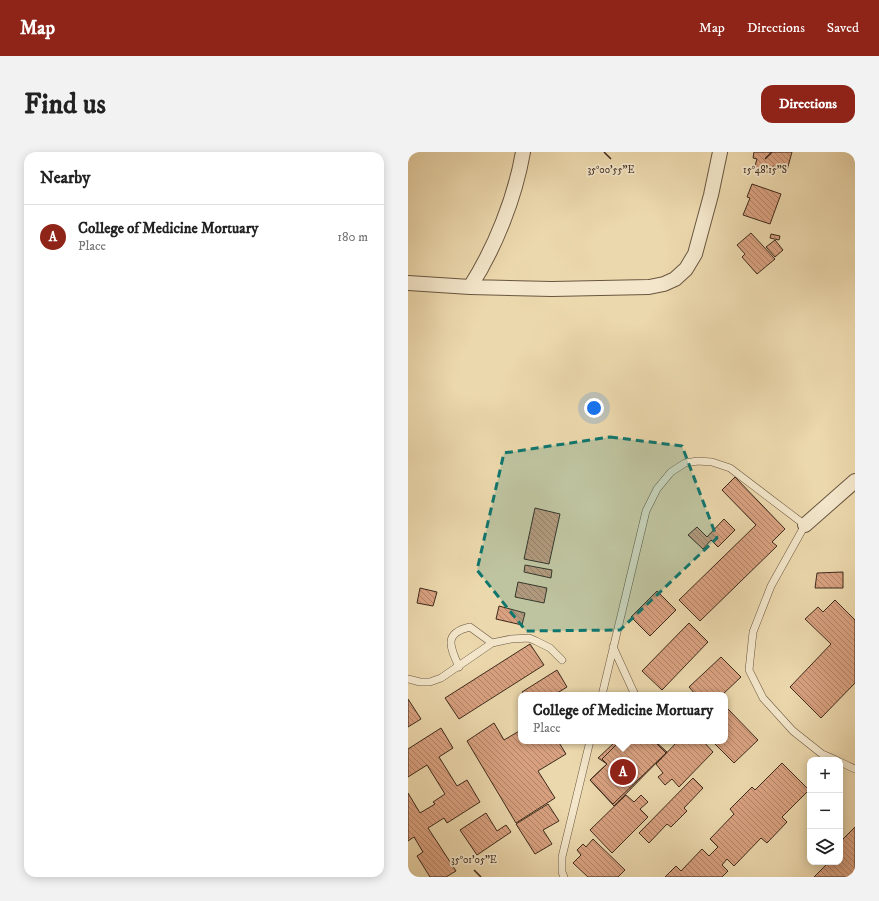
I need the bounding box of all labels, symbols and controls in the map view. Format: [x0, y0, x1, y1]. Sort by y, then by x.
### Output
text: Map [20, 17, 55, 40]
text: Map [699, 19, 725, 37]
text: Directions [747, 19, 805, 37]
text: Saved [827, 19, 859, 37]
button: Directions [761, 85, 855, 123]
text: Find us [24, 87, 106, 122]
text: 35°00'55"E [587, 164, 635, 176]
text: 15°48'15"S [743, 164, 787, 176]
text: Nearby [40, 167, 90, 189]
text: College of Medicine Mortuary [78, 219, 258, 238]
text: A [49, 229, 57, 245]
text: 180 m [337, 229, 368, 245]
text: Place [78, 238, 106, 254]
your location [584, 398, 604, 418]
popup [518, 692, 728, 744]
text: College of Medicine Mortuary [533, 701, 713, 720]
text: Place [533, 720, 561, 736]
pin: A [610, 757, 636, 787]
map controls [807, 757, 843, 865]
button: + [807, 757, 843, 793]
button: − [807, 793, 843, 829]
button: layers [807, 829, 843, 865]
text: 35°01'05"E [451, 854, 497, 866]

